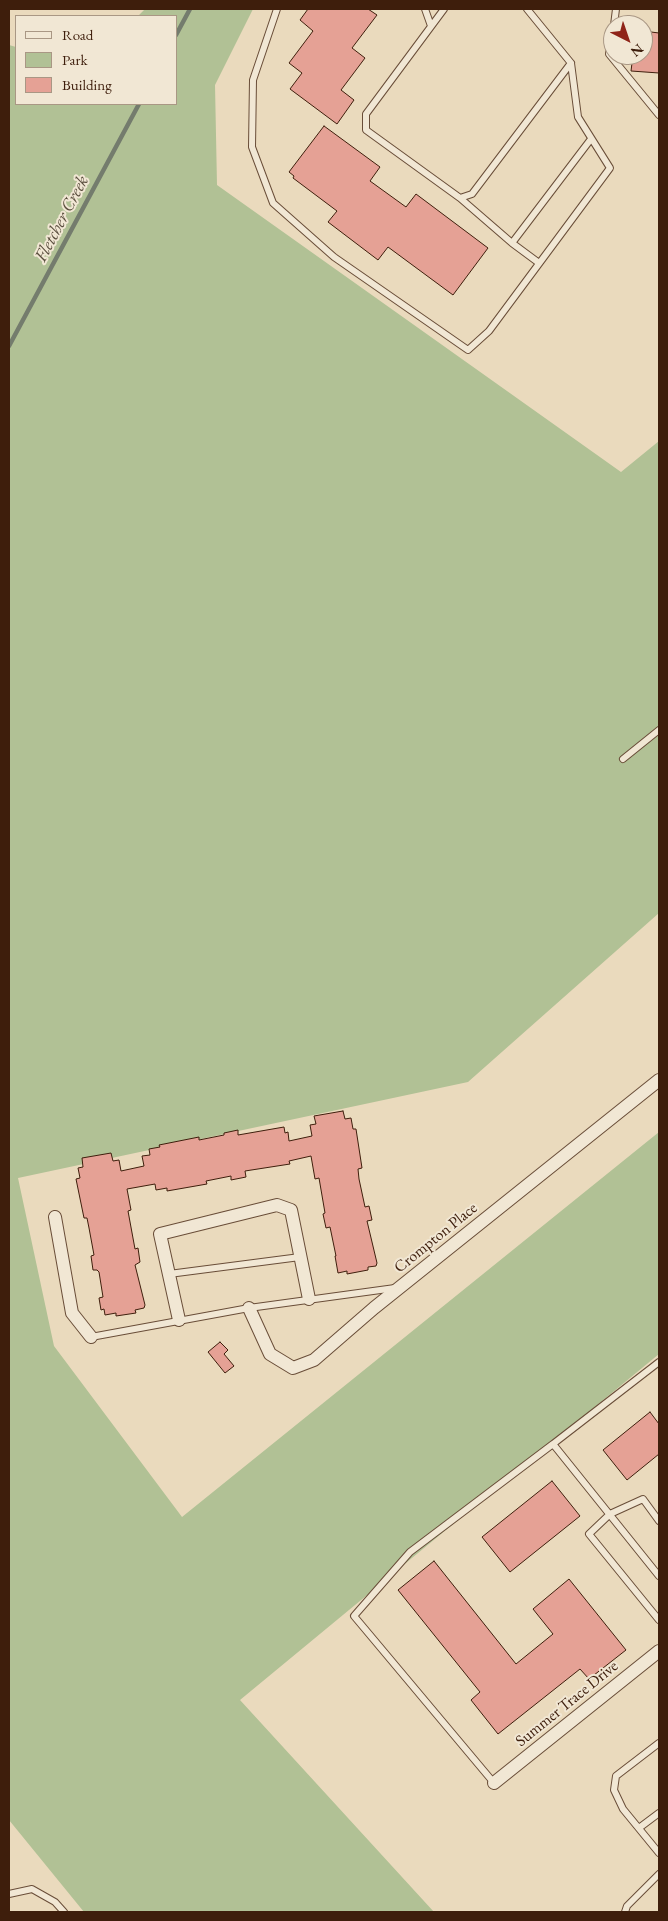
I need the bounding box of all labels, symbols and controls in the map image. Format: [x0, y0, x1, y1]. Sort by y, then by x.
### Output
legend [15, 15, 178, 105]
north arrow [603, 15, 653, 65]
text: Road [62, 25, 93, 44]
text: N [627, 40, 647, 61]
text: Park [62, 50, 88, 69]
text: Building [62, 75, 112, 94]
water label: Fletcher Creek [30, 172, 94, 266]
street label: Crompton Place [391, 1199, 481, 1277]
street label: Summer Trace Drive [512, 1657, 622, 1751]

